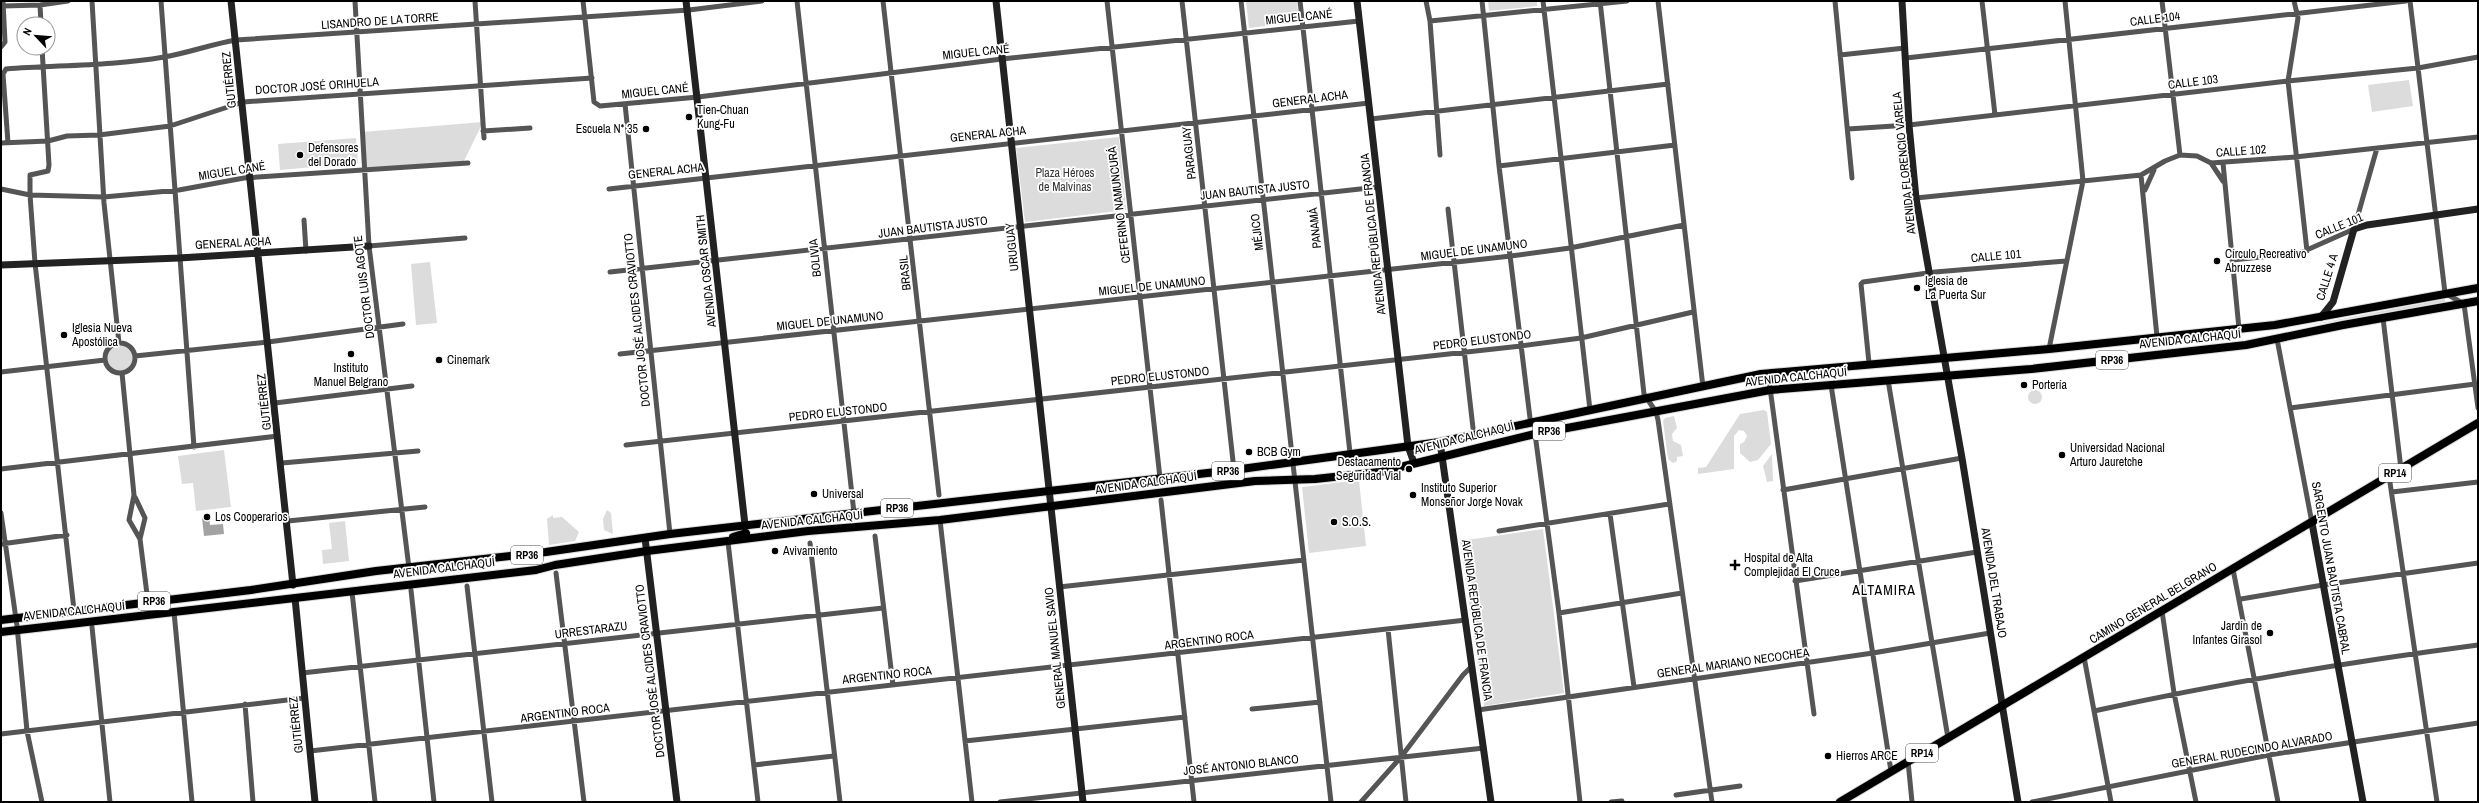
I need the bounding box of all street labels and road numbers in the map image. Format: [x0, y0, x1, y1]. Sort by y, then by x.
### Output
street label: MIGUEL CANÉ [1265, 6, 1333, 28]
street label: CALLE 104 [2129, 8, 2181, 30]
street label: LISANDRO DE LA TORRE [321, 9, 439, 33]
street label: MIGUEL CANÉ [942, 41, 1010, 63]
street label: GUTIÉRREZ [218, 51, 240, 109]
street label: CALLE 103 [2167, 71, 2219, 93]
street label: DOCTOR JOSÉ ORIHUELA [255, 74, 380, 98]
street label: MIGUEL CANÉ [621, 80, 689, 102]
street label: GENERAL ACHA [1271, 86, 1349, 112]
street label: AVENIDA FLORENCIO VARELA [1889, 91, 1920, 236]
street label: GENERAL ACHA [949, 122, 1027, 146]
street label: PARAGUAY [1178, 125, 1200, 180]
street label: CALLE 102 [2215, 141, 2267, 161]
street label: CEFERINO NAMUNCURÁ [1104, 145, 1134, 264]
street label: AVENIDA REPÚBLICA DE FRANCIA [1357, 152, 1390, 317]
street label: MIGUEL CANÉ [197, 158, 267, 184]
street label: GENERAL ACHA [627, 159, 705, 183]
street label: JUAN BAUTISTA JUSTO [1199, 176, 1311, 204]
street label: PANAMÁ [1305, 206, 1325, 249]
street label: CALLE 101 [2313, 209, 2366, 243]
street label: JUAN BAUTISTA JUSTO [877, 212, 989, 242]
street label: MÉJICO [1247, 212, 1267, 251]
street label: AVENIDA OSCAR SMITH [692, 214, 720, 329]
street label: URUGUAY [1001, 222, 1022, 272]
street label: DOCTOR JOSÉ ALCIDES CRAVIOTTO [620, 232, 654, 408]
street label: GENERAL ACHA [195, 233, 272, 253]
street label: DOCTOR LUIS AGOTE [350, 235, 378, 339]
street label: MIGUEL DE UNAMUNO [1420, 235, 1529, 264]
street label: BOLIVIA [805, 238, 825, 278]
street label: CALLE 101 [1970, 246, 2022, 266]
street label: CALLE 4 A [2312, 251, 2342, 302]
street label: BRASIL [895, 254, 915, 291]
street label: MIGUEL DE UNAMUNO [1098, 272, 1207, 300]
street label: MIGUEL DE UNAMUNO [776, 307, 885, 335]
street label: PEDRO ELUSTONDO [1432, 326, 1532, 354]
street label: AVENIDA CALCHAQUÍ [2137, 326, 2242, 352]
road number: RP36 [2096, 351, 2128, 369]
street label: PEDRO ELUSTONDO [1110, 363, 1210, 389]
street label: AVENIDA CALCHAQUÍ [1743, 364, 1848, 390]
street label: GUTIÉRREZ [253, 373, 275, 431]
street label: PEDRO ELUSTONDO [788, 399, 888, 425]
street label: AVENIDA CALCHAQUÍ [1412, 418, 1516, 458]
road number: RP36 [1533, 422, 1565, 440]
road number: RP36 [1212, 462, 1244, 480]
road number: RP14 [2379, 464, 2411, 482]
street label: AVENIDA CALCHAQUÍ [1093, 468, 1198, 498]
street label: SARGENTO JUAN BAUTISTA CABRAL [2308, 480, 2354, 656]
road number: RP36 [881, 499, 913, 517]
street label: AVENIDA CALCHAQUÍ [759, 507, 864, 533]
street label: AVENIDA DEL TRABAJO [1977, 526, 2011, 640]
street label: AVENIDA REPÚBLICA DE FRANCIA [1458, 538, 1496, 702]
road number: RP36 [511, 546, 543, 564]
street label: AVENIDA CALCHAQUÍ [391, 554, 496, 582]
street label: CAMINO GENERAL BELGRANO [2086, 558, 2220, 648]
street label: DOCTOR JOSÉ ALCIDES CRAVIOTTO [631, 583, 669, 759]
street label: GENERAL MANUEL SAVIO [1041, 586, 1069, 710]
road number: RP36 [138, 592, 170, 610]
street label: AVENIDA CALCHAQUÍ [21, 598, 126, 624]
street label: URRESTARAZU [554, 618, 628, 642]
street label: ARGENTINO ROCA [1163, 627, 1255, 654]
street label: GENERAL MARIANO NECOCHEA [1656, 644, 1811, 682]
street label: ARGENTINO ROCA [841, 662, 933, 688]
street label: GUTIÉRREZ [285, 696, 307, 754]
street label: ARGENTINO ROCA [519, 700, 611, 727]
street label: GENERAL RUDECINDO ALVARADO [2170, 728, 2334, 772]
road number: RP14 [1906, 744, 1938, 762]
street label: JOSÉ ANTONIO BLANCO [1183, 751, 1300, 779]

